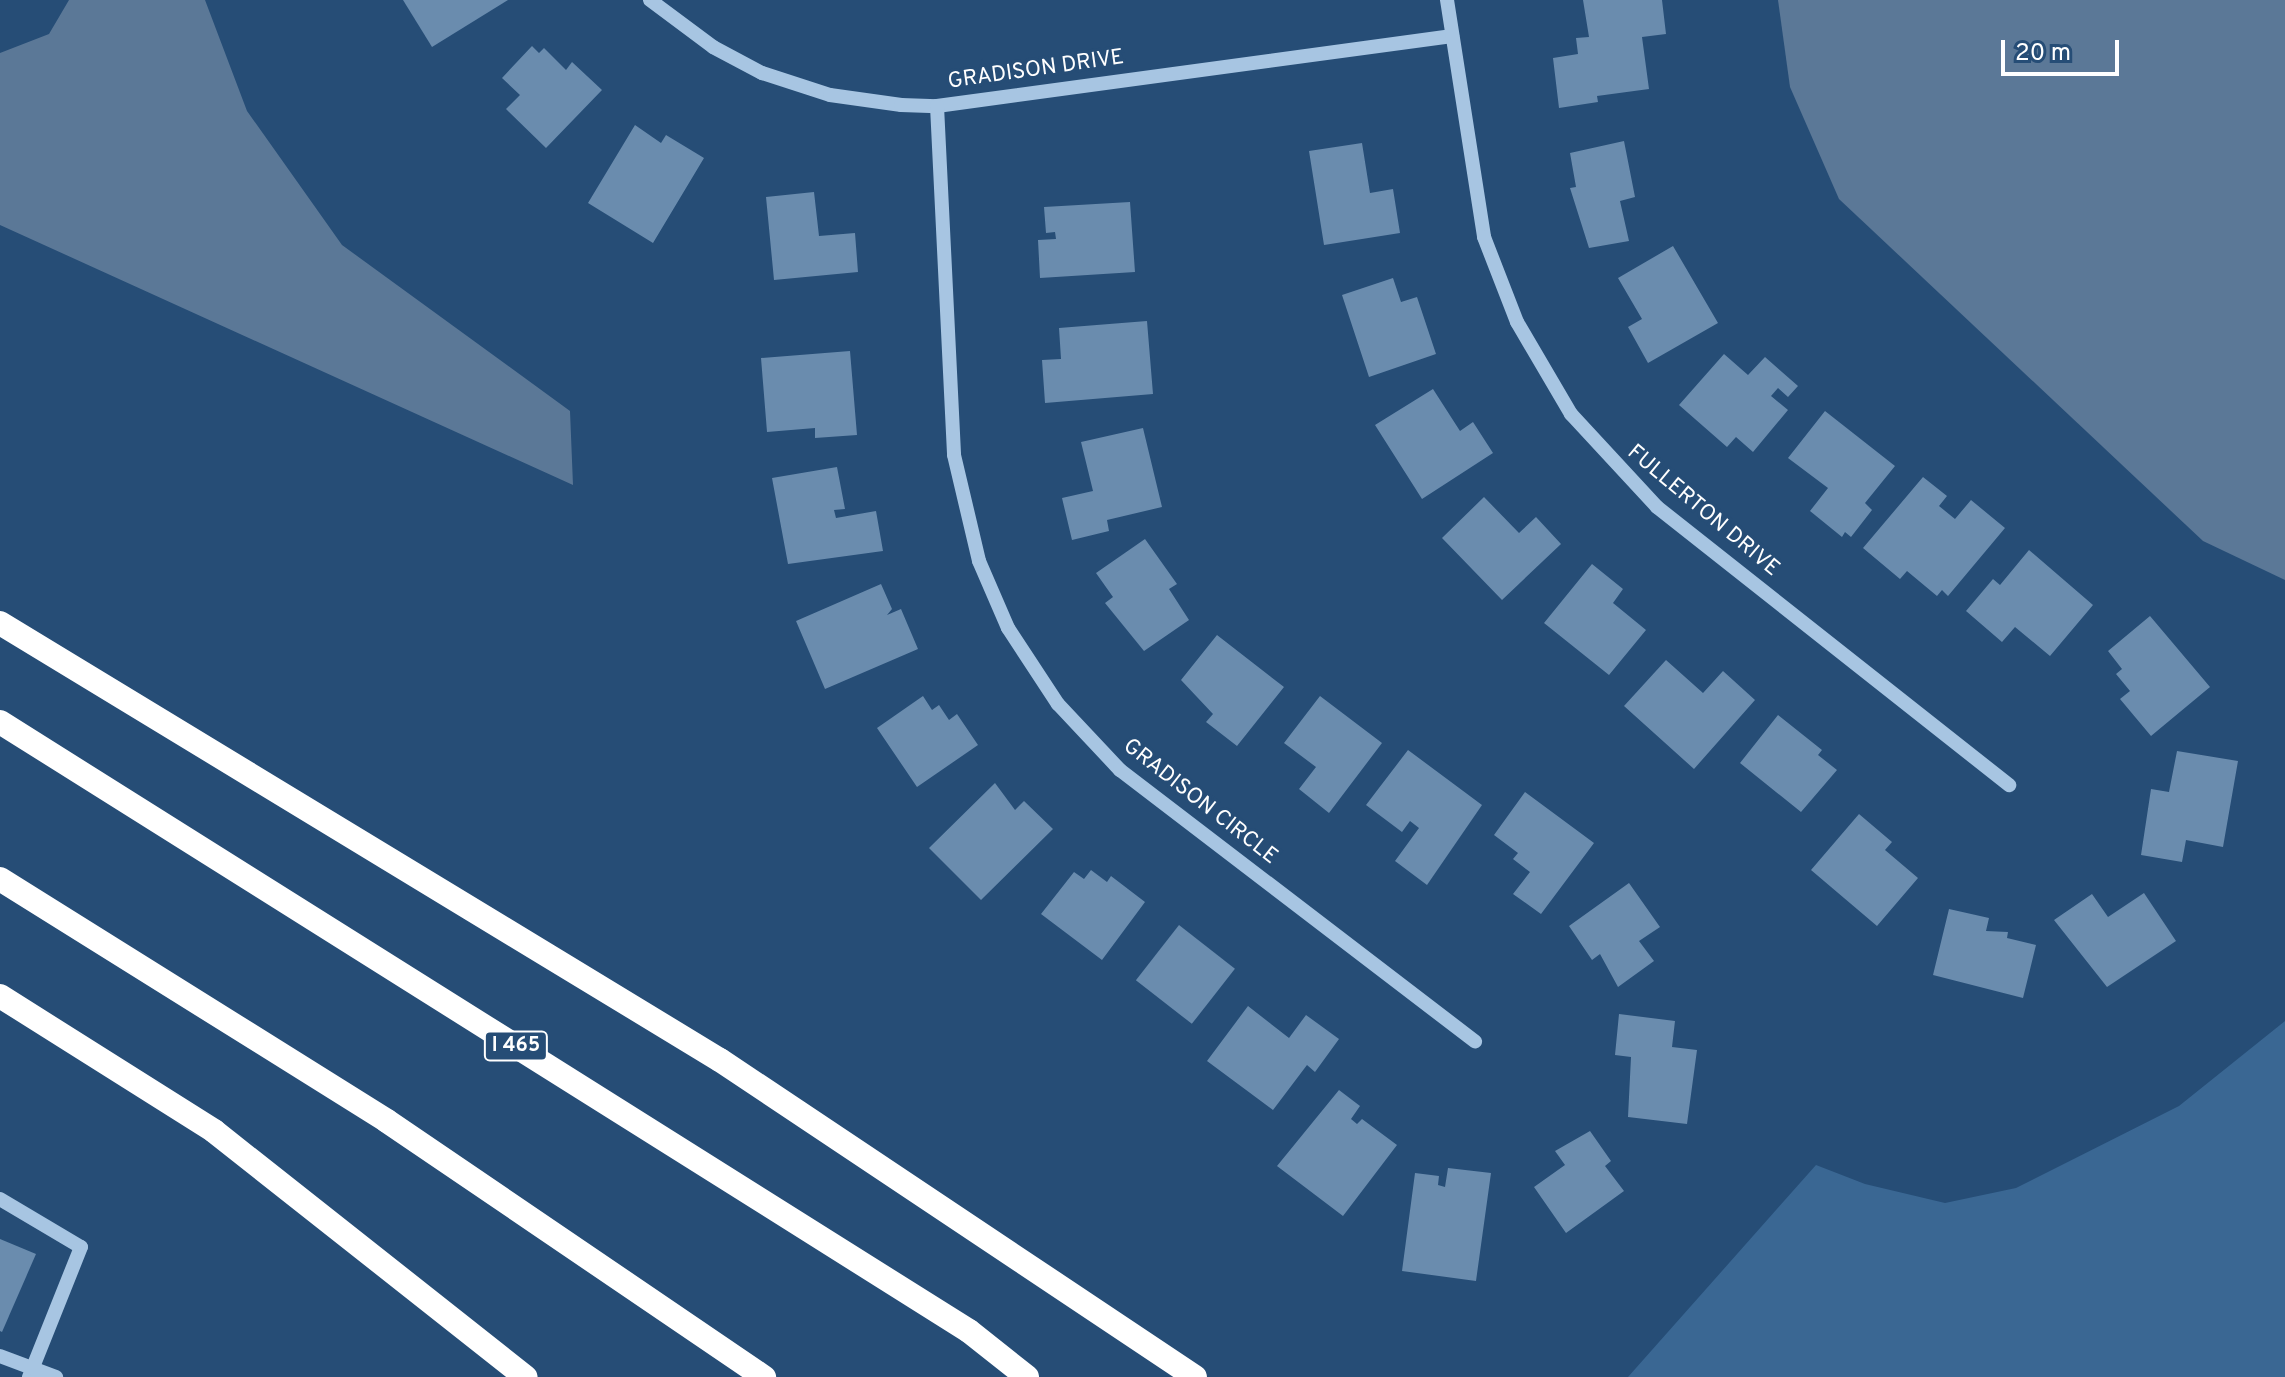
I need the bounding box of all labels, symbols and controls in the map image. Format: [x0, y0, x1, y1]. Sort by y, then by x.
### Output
scale bar [2005, 24, 2123, 74]
text: 20 m [2015, 39, 2071, 69]
street label: GRADISON DRIVE [946, 45, 1126, 95]
street label: FULLERTON DRIVE [1621, 440, 1785, 582]
street label: GRADISON CIRCLE [1117, 733, 1283, 871]
road number: I 465 [482, 1030, 550, 1062]

